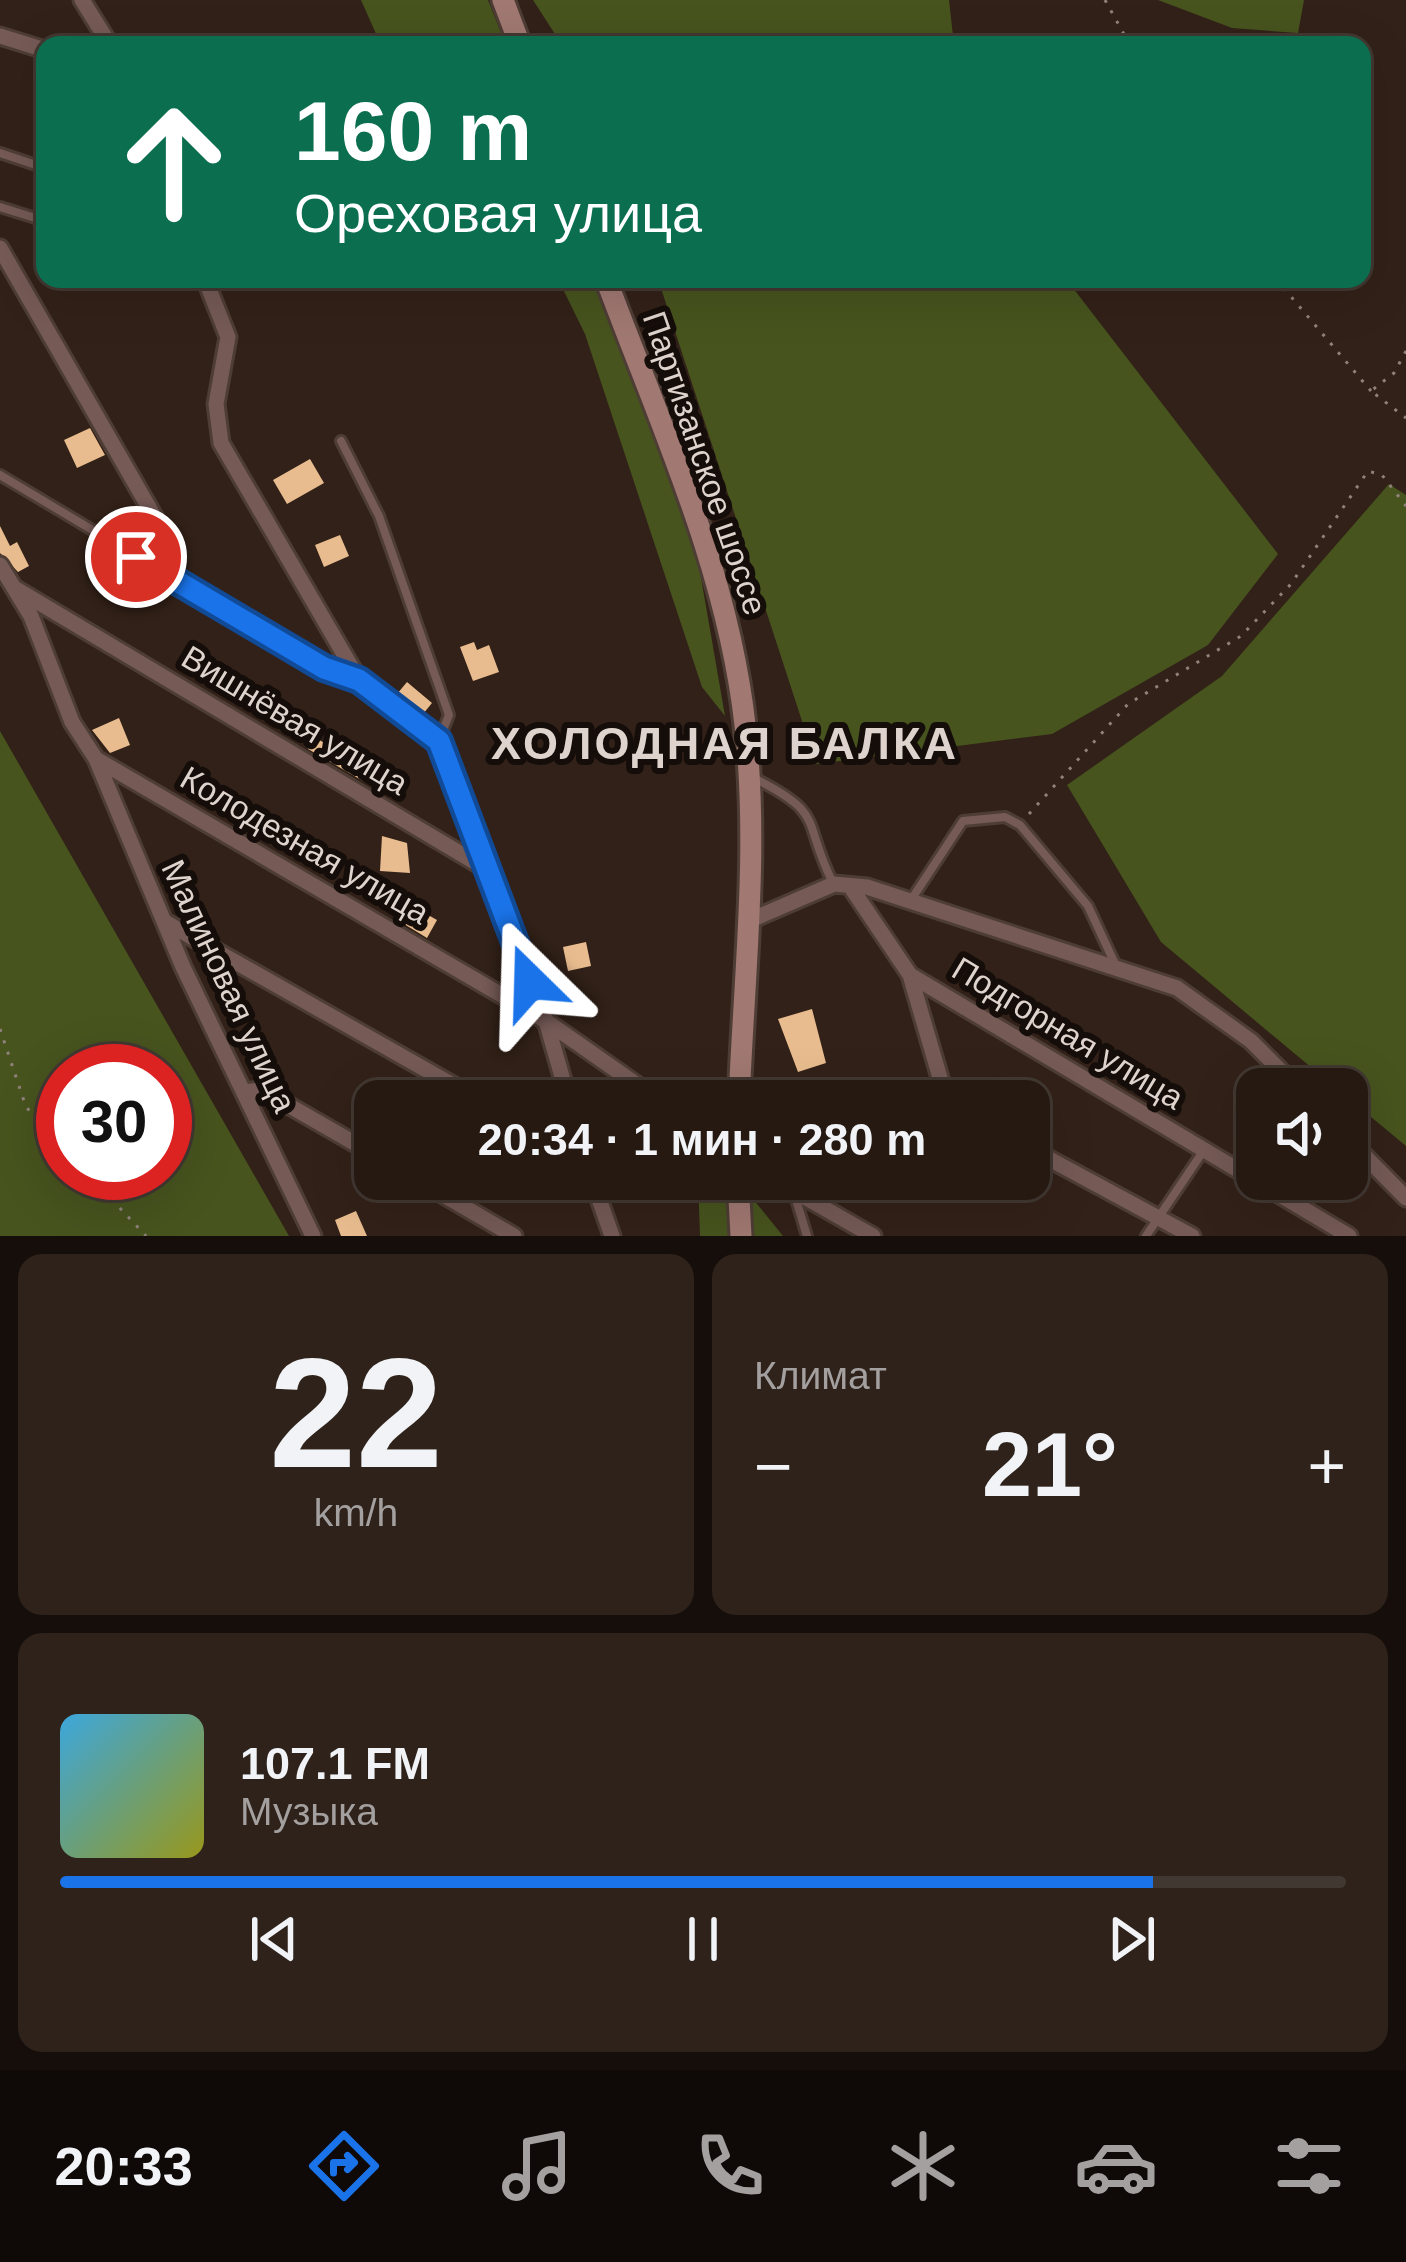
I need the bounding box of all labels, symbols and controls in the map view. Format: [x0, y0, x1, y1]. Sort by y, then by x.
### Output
icon: ahead [96, 84, 252, 240]
text: 160 m [294, 84, 532, 178]
text: Ореховая улица [294, 183, 702, 243]
street label: Партизанское шоссе [636, 306, 774, 620]
pin [85, 506, 187, 608]
icon: arrive [103, 524, 169, 590]
street label: Вишнёвая улица [175, 638, 415, 802]
district label: ХОЛОДНАЯ БАЛКА [491, 718, 959, 769]
street label: Колодезная улица [174, 759, 436, 931]
street label: Малиновая улица [154, 854, 304, 1118]
position arrow [467, 919, 593, 1045]
street label: Подгорная улица [946, 949, 1191, 1117]
speed limit sign: 30 [36, 1044, 192, 1200]
map controls [1236, 1068, 1368, 1200]
button: sound [1236, 1068, 1368, 1200]
text: 20:34 · 1 мин · 280 m [478, 1114, 926, 1165]
text: 22 [269, 1326, 443, 1500]
text: Климат [754, 1354, 887, 1397]
text: 21° [982, 1415, 1118, 1515]
text: − [754, 1429, 793, 1503]
text: + [1307, 1429, 1346, 1503]
text: km/h [314, 1491, 398, 1534]
text: 107.1 FM [240, 1738, 430, 1789]
text: Музыка [240, 1790, 378, 1833]
icon: previous [241, 1906, 307, 1972]
icon: pause [670, 1906, 736, 1972]
icon: next [1099, 1906, 1165, 1972]
icon: directions [302, 2124, 386, 2208]
icon: music [495, 2124, 579, 2208]
icon: phone [688, 2124, 772, 2208]
icon: climate [881, 2124, 965, 2208]
icon: car [1074, 2124, 1158, 2208]
icon: filters [1267, 2124, 1351, 2208]
text: 20:33 [55, 2136, 193, 2196]

